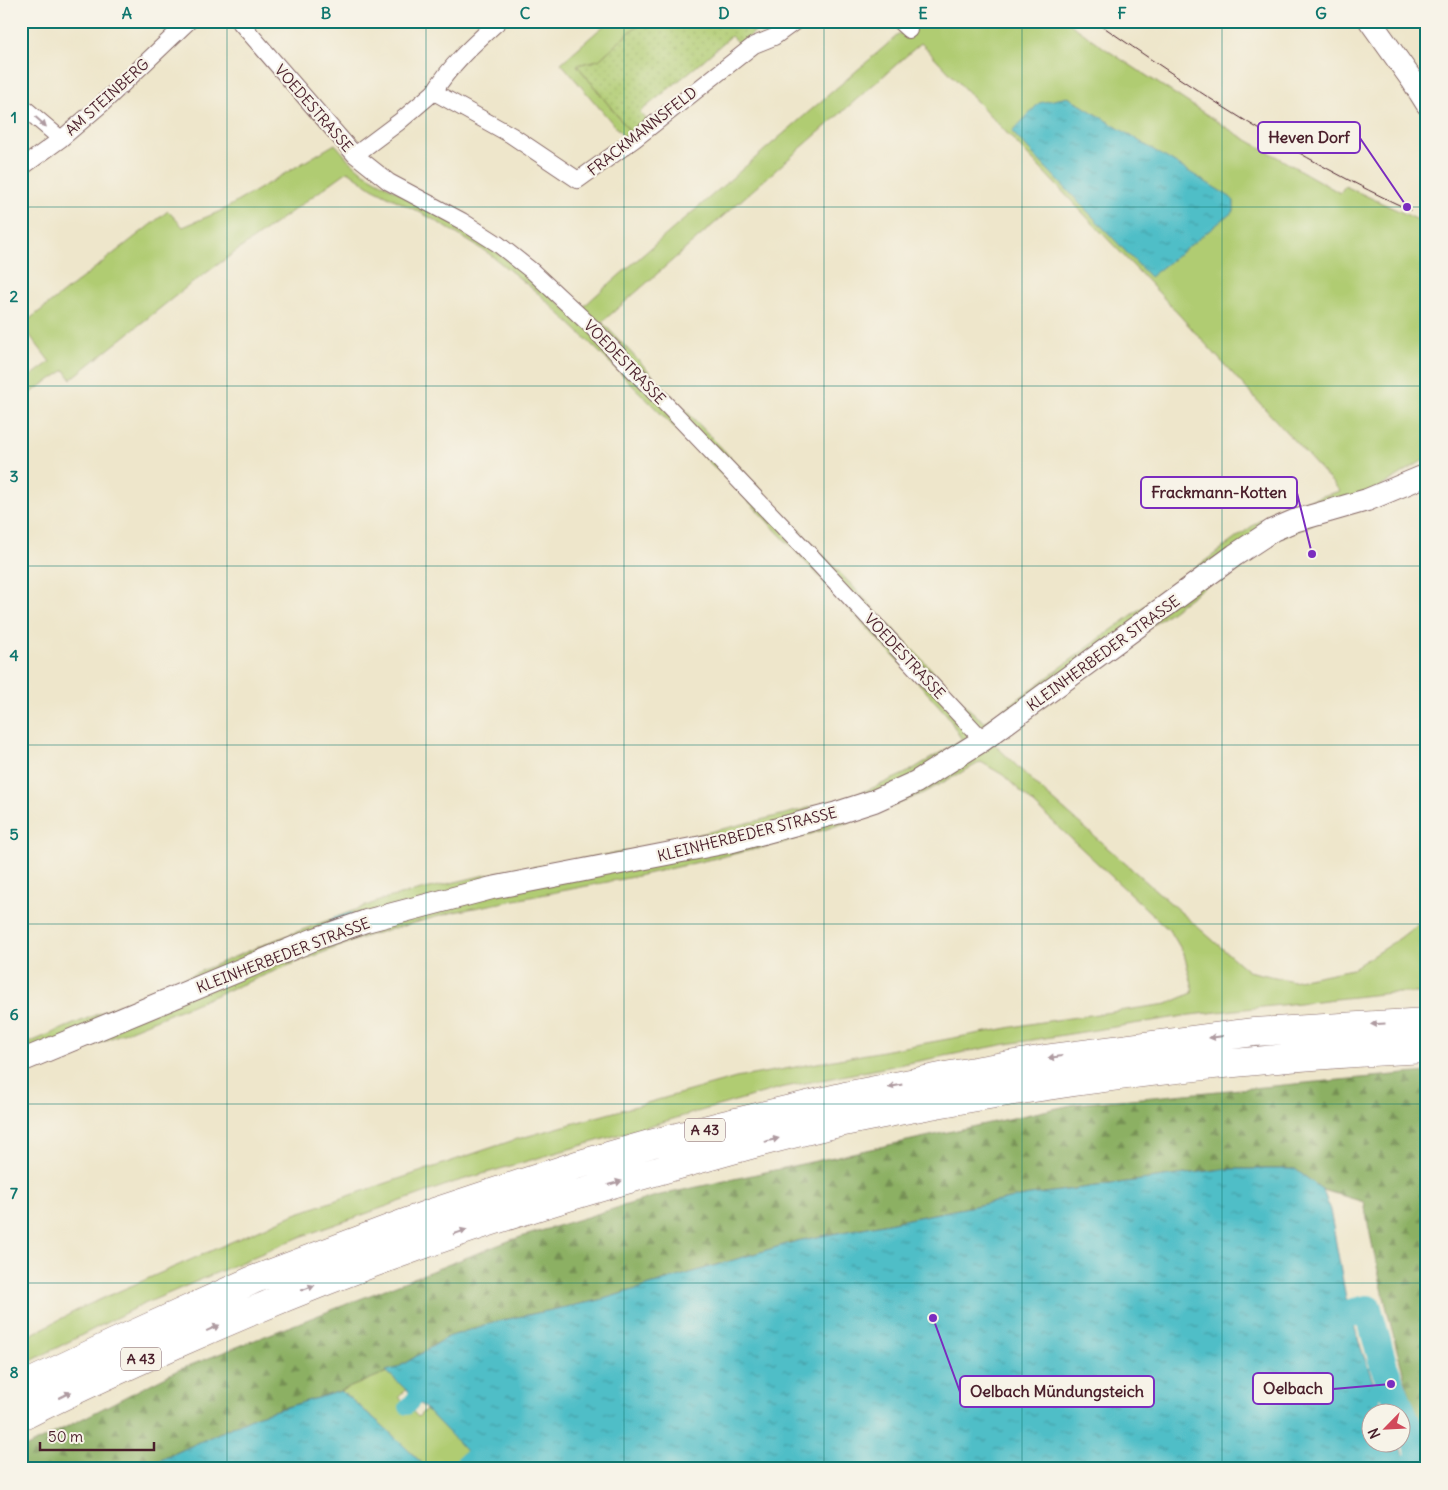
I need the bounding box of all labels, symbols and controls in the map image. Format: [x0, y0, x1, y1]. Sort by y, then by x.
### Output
text: A [122, 3, 132, 23]
text: B [321, 3, 332, 23]
text: C [520, 3, 531, 23]
text: D [718, 3, 730, 23]
text: E [918, 3, 928, 23]
text: F [1117, 3, 1127, 23]
text: G [1315, 3, 1327, 23]
street label: AM STEINBERG [61, 54, 153, 140]
street label: VOEDESTRASSE [271, 60, 357, 156]
street label: FRACKMANNSFELD [583, 82, 701, 180]
text: 1 [11, 107, 17, 127]
one-way arrow [35, 116, 48, 127]
callout: Heven Dorf [1258, 122, 1360, 153]
text: Heven Dorf [1268, 127, 1351, 147]
text: 2 [10, 286, 19, 306]
street label: VOEDESTRASSE [580, 316, 670, 408]
text: 3 [9, 466, 19, 486]
callout: Frackmann-Kotten [1141, 477, 1297, 508]
text: Frackmann-Kotten [1151, 482, 1287, 502]
street label: KLEINHERBEDER STRASSE [1023, 591, 1183, 715]
street label: VOEDESTRASSE [861, 609, 950, 703]
text: 4 [9, 645, 19, 665]
street label: KLEINHERBEDER STRASSE [655, 802, 839, 866]
text: 5 [9, 824, 19, 844]
street label: KLEINHERBEDER STRASSE [194, 913, 373, 997]
text: 6 [9, 1004, 19, 1024]
one-way arrow [1370, 1021, 1386, 1029]
one-way arrow [1208, 1033, 1224, 1041]
one-way arrow [1047, 1054, 1063, 1062]
one-way arrow [887, 1082, 903, 1090]
road number: A 43 [685, 1118, 725, 1142]
one-way arrow [764, 1136, 779, 1144]
one-way arrow [608, 1178, 623, 1186]
text: 7 [10, 1183, 18, 1203]
one-way arrow [453, 1227, 468, 1235]
one-way arrow [301, 1284, 316, 1292]
one-way arrow [206, 1323, 220, 1331]
road number: A 43 [121, 1348, 161, 1370]
text: 8 [9, 1362, 19, 1382]
callout: Oelbach [1253, 1373, 1333, 1404]
callout: Oelbach Mündungsteich [960, 1376, 1154, 1407]
text: Oelbach [1263, 1378, 1323, 1398]
text: Oelbach Mündungsteich [970, 1381, 1144, 1402]
one-way arrow [58, 1391, 72, 1399]
north arrow [1360, 1402, 1410, 1452]
scale bar [40, 1420, 154, 1452]
text: N [1364, 1425, 1384, 1441]
text: 50 m [48, 1427, 83, 1446]

